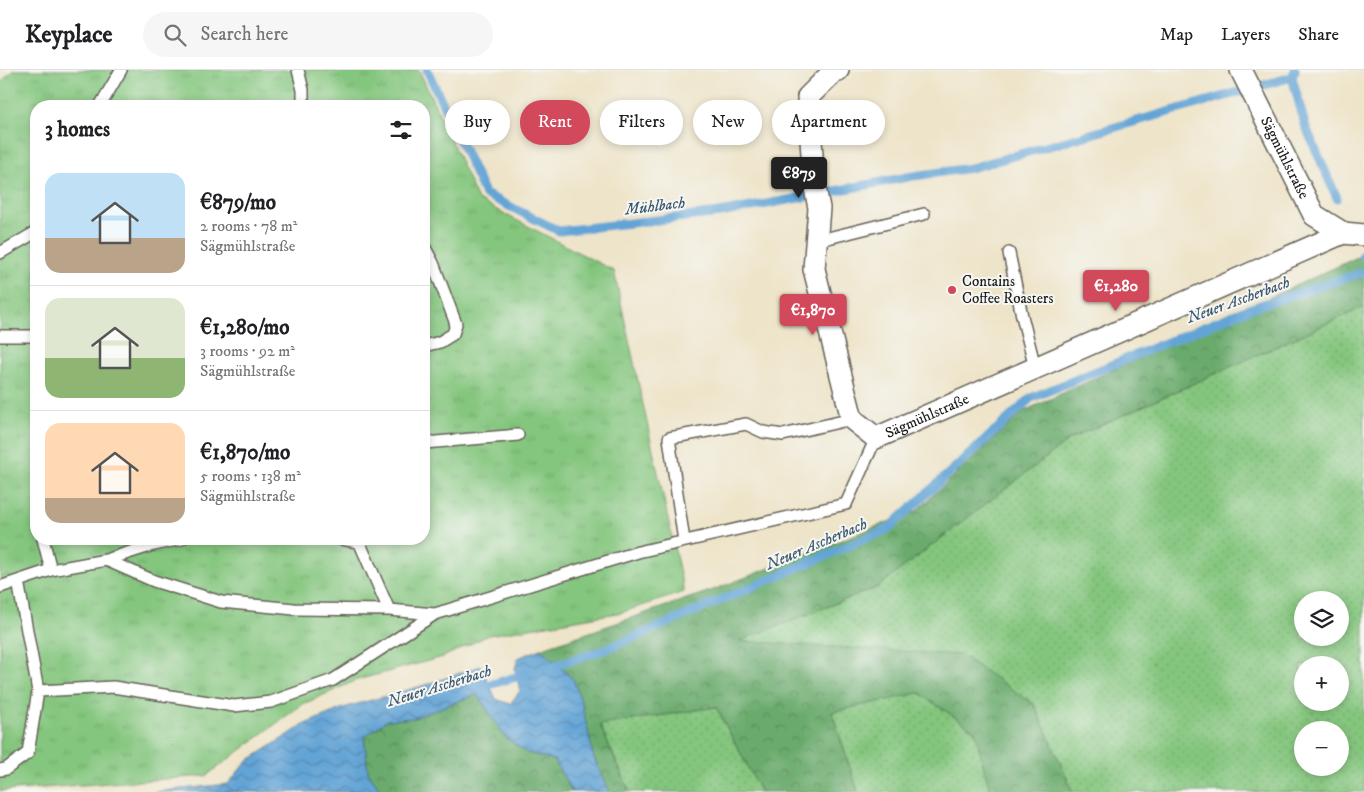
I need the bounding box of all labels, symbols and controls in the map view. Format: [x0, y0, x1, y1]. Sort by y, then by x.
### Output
search box [143, 12, 493, 57]
text: Keyplace [25, 20, 113, 50]
icon: search [161, 21, 189, 49]
text: Search here [201, 23, 288, 46]
text: Map [1160, 24, 1193, 46]
text: Layers [1221, 24, 1270, 46]
text: Share [1298, 24, 1339, 46]
chip: Buy [445, 100, 510, 145]
chip: Rent [520, 100, 590, 145]
chip: Filters [600, 100, 683, 145]
chip: New [693, 100, 762, 145]
chip: Apartment [772, 100, 885, 145]
street label: Sägmühlstraße [1256, 114, 1313, 202]
icon: filters [387, 116, 415, 144]
text: 3 homes [45, 117, 110, 143]
pin: €879 [769, 156, 829, 199]
text: €879 [782, 163, 816, 183]
text: €879/mo [200, 190, 276, 216]
water label: Mühlbach [623, 192, 686, 220]
icon: home [85, 193, 145, 253]
text: 2 rooms · 78 m² [200, 216, 297, 236]
text: Sägmühlstraße [200, 236, 295, 256]
pin: €1,280 [1075, 270, 1157, 312]
place label: Contains Coffee Roasters [962, 272, 1053, 308]
water label: Neuer Ascherbach [1183, 272, 1293, 328]
text: €1,280 [1094, 276, 1138, 296]
marker: Contains Coffee Roasters [946, 284, 958, 296]
pin: €1,870 [772, 294, 854, 336]
text: €1,870 [791, 300, 835, 320]
text: €1,280/mo [200, 315, 289, 341]
icon: home [85, 318, 145, 378]
text: 3 rooms · 92 m² [200, 341, 295, 361]
text: Sägmühlstraße [200, 361, 295, 381]
street label: Sägmühlstraße [882, 389, 972, 443]
text: €1,870/mo [200, 440, 290, 466]
icon: home [85, 443, 145, 503]
text: 5 rooms · 138 m² [200, 466, 301, 486]
text: Sägmühlstraße [200, 486, 295, 506]
water label: Neuer Ascherbach [762, 514, 870, 575]
map controls [1294, 591, 1349, 776]
button: layers [1294, 591, 1349, 646]
button: + [1294, 656, 1349, 711]
water label: Neuer Ascherbach [384, 661, 494, 712]
button: − [1294, 721, 1349, 776]

